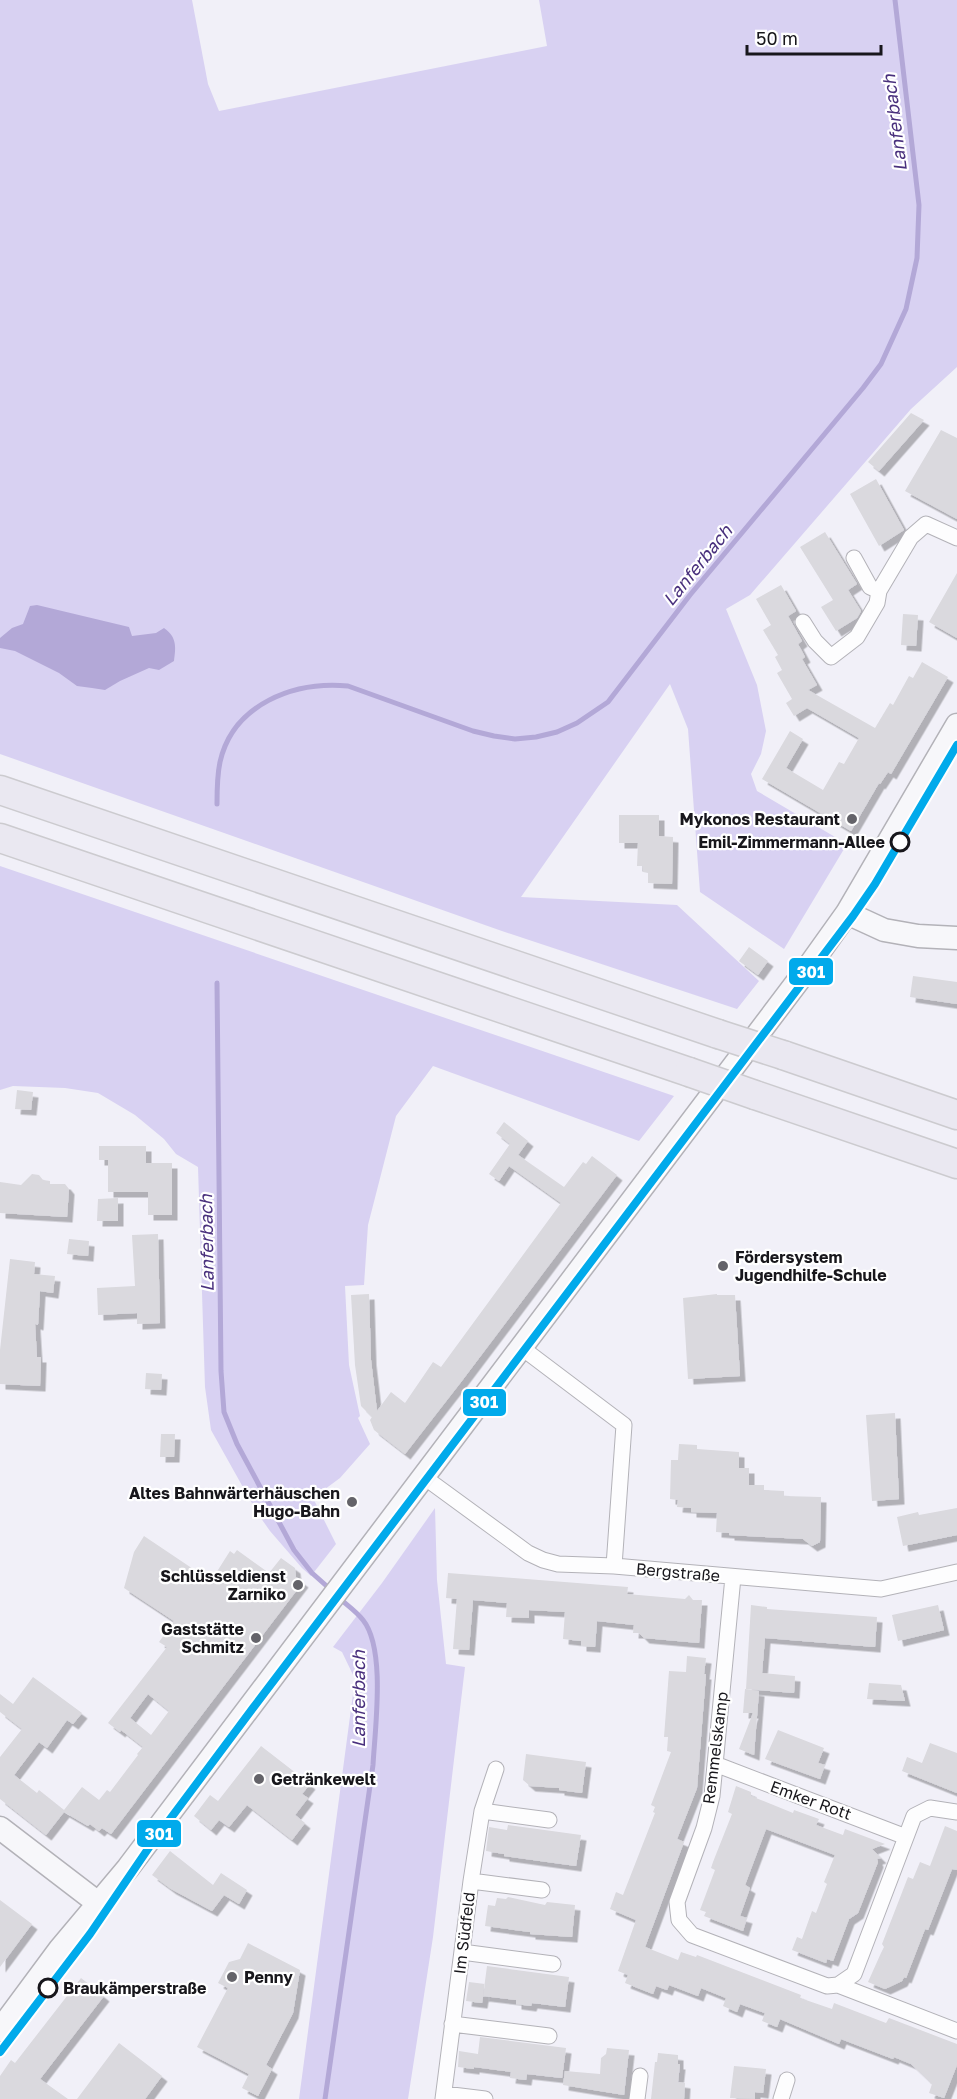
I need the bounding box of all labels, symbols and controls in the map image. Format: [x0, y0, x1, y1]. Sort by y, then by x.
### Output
scale bar [747, 18, 880, 56]
text: 50 m [756, 27, 798, 49]
water label: Lanferbach [877, 72, 911, 173]
water label: Lanferbach [658, 519, 737, 610]
place label: Mykonos Restaurant [680, 809, 840, 829]
marker: Mykonos Restaurant [845, 812, 859, 826]
place label: Emil-Zimmermann-Allee [698, 832, 885, 852]
marker: Emil-Zimmermann-Allee [890, 832, 910, 852]
line badge: 301 [788, 957, 834, 986]
text: 301 [797, 962, 825, 982]
water label: Lanferbach [194, 1193, 218, 1292]
place label: Fördersystem Jugendhilfe-Schule [735, 1247, 887, 1285]
marker: Fördersystem Jugendhilfe-Schule [716, 1259, 730, 1273]
line badge: 301 [462, 1388, 507, 1417]
text: 301 [470, 1392, 498, 1412]
place label: Altes Bahnwärterhäuschen Hugo-Bahn [129, 1483, 340, 1521]
marker: Altes Bahnwärterhäuschen Hugo-Bahn [345, 1495, 359, 1509]
street label: Bergstraße [635, 1558, 721, 1586]
place label: Schlüsseldienst Zarniko [160, 1566, 286, 1604]
marker: Schlüsseldienst Zarniko [291, 1578, 305, 1592]
place label: Gaststätte Schmitz [161, 1619, 244, 1657]
marker: Gaststätte Schmitz [249, 1631, 263, 1645]
water label: Lanferbach [347, 1649, 369, 1748]
street label: Remmelskamp [698, 1690, 732, 1805]
place label: Getränkewelt [271, 1769, 376, 1789]
marker: Getränkewelt [252, 1772, 266, 1786]
street label: Emker Rott [768, 1776, 854, 1824]
line badge: 301 [136, 1819, 182, 1848]
text: 301 [145, 1824, 173, 1844]
street label: Im Südfeld [449, 1891, 479, 1975]
place label: Penny [244, 1967, 293, 1987]
marker: Penny [225, 1970, 239, 1984]
marker: Braukämperstraße [38, 1978, 58, 1998]
place label: Braukämperstraße [63, 1978, 207, 1998]

